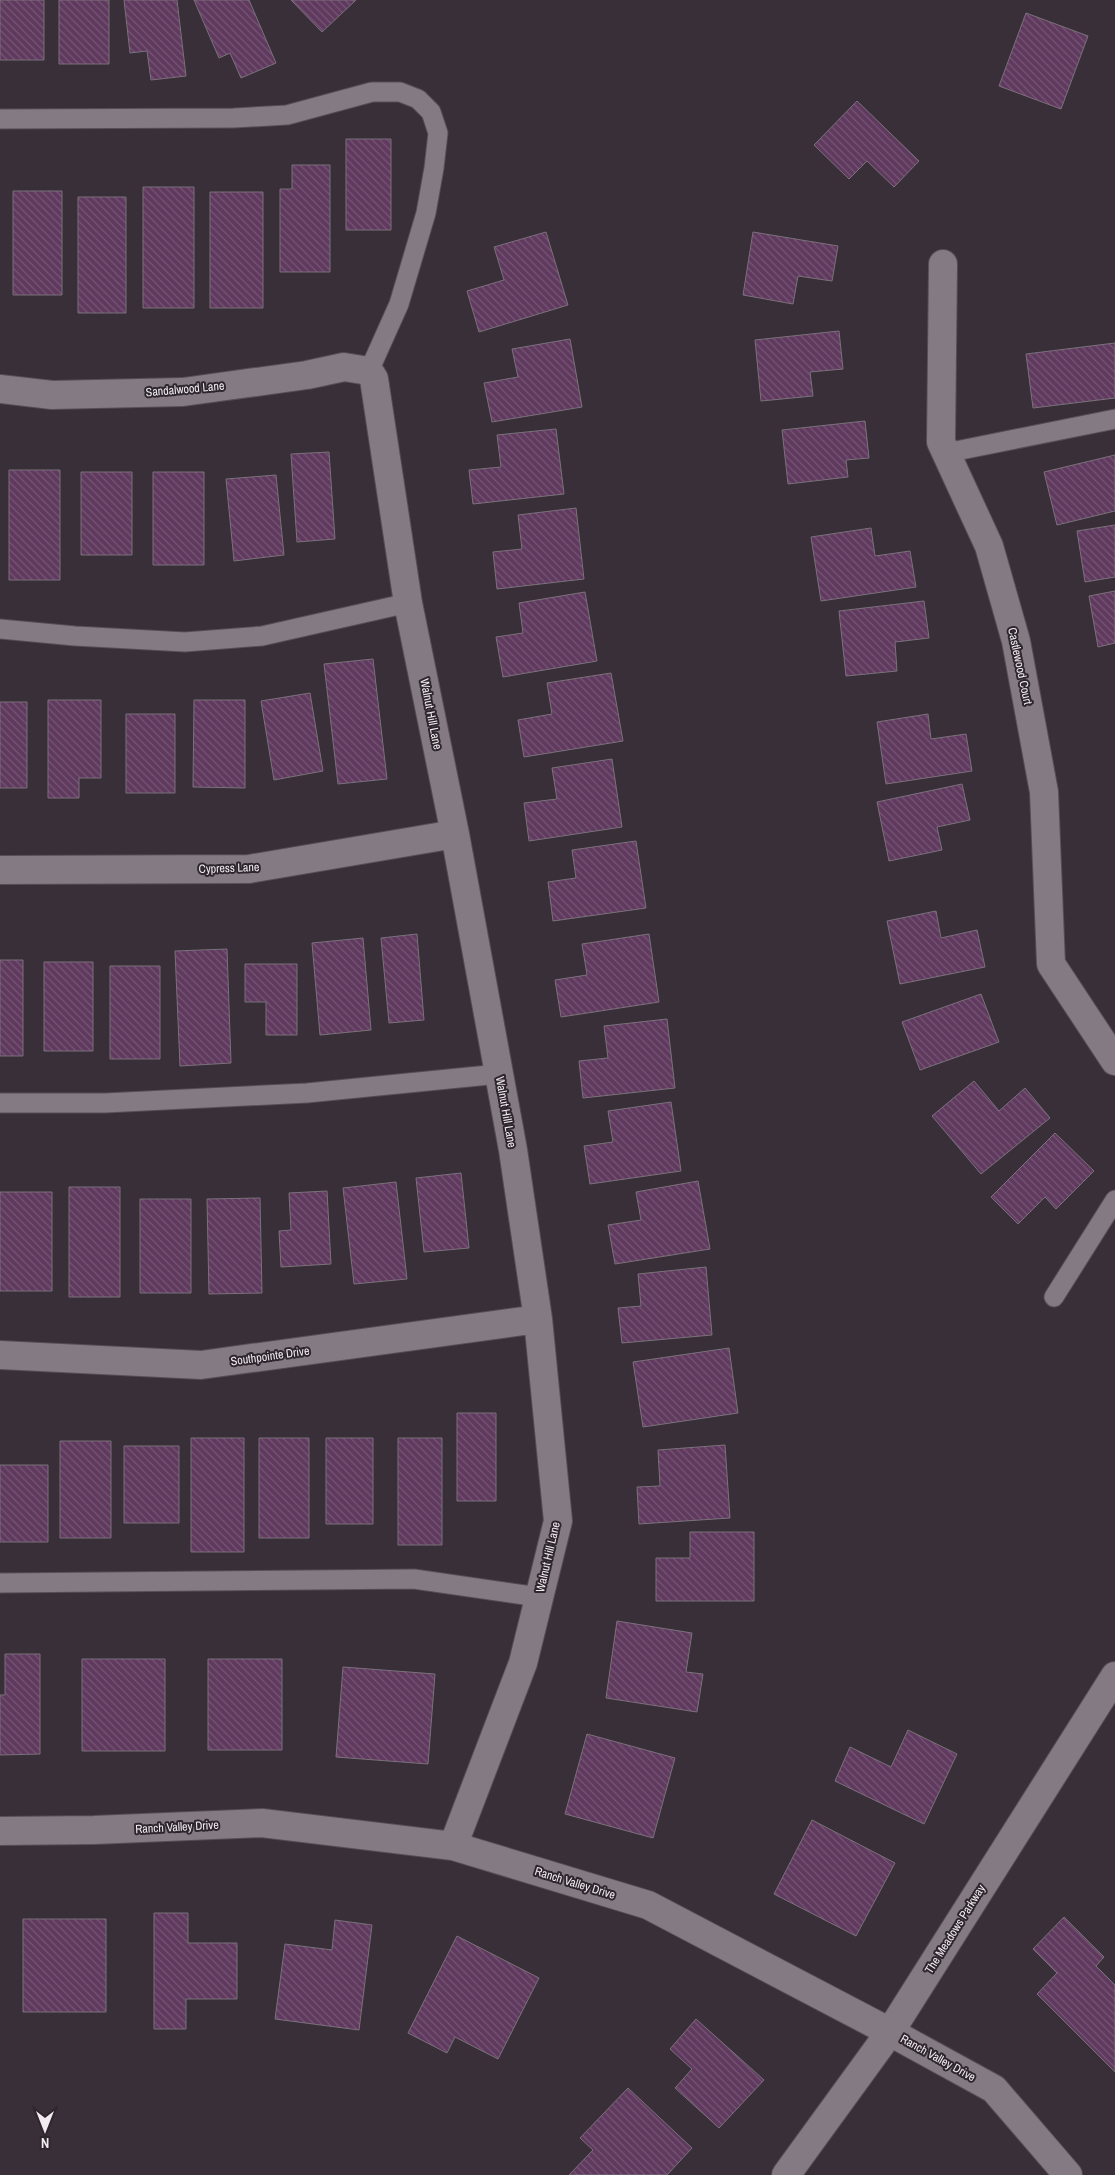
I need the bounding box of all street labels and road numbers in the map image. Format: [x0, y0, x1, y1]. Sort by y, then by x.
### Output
street label: Sandalwood Lane [145, 378, 225, 400]
street label: Castlewood Court [1004, 626, 1036, 706]
street label: Walnut Hill Lane [416, 677, 446, 751]
street label: Cypress Lane [198, 859, 260, 877]
street label: Walnut Hill Lane [492, 1075, 520, 1149]
street label: Southpointe Drive [230, 1343, 310, 1369]
street label: Walnut Hill Lane [532, 1520, 564, 1594]
street label: Ranch Valley Drive [135, 1817, 219, 1837]
street label: Ranch Valley Drive [533, 1863, 617, 1903]
street label: The Meadows Parkway [921, 1881, 989, 1977]
street label: Ranch Valley Drive [898, 2031, 978, 2085]

